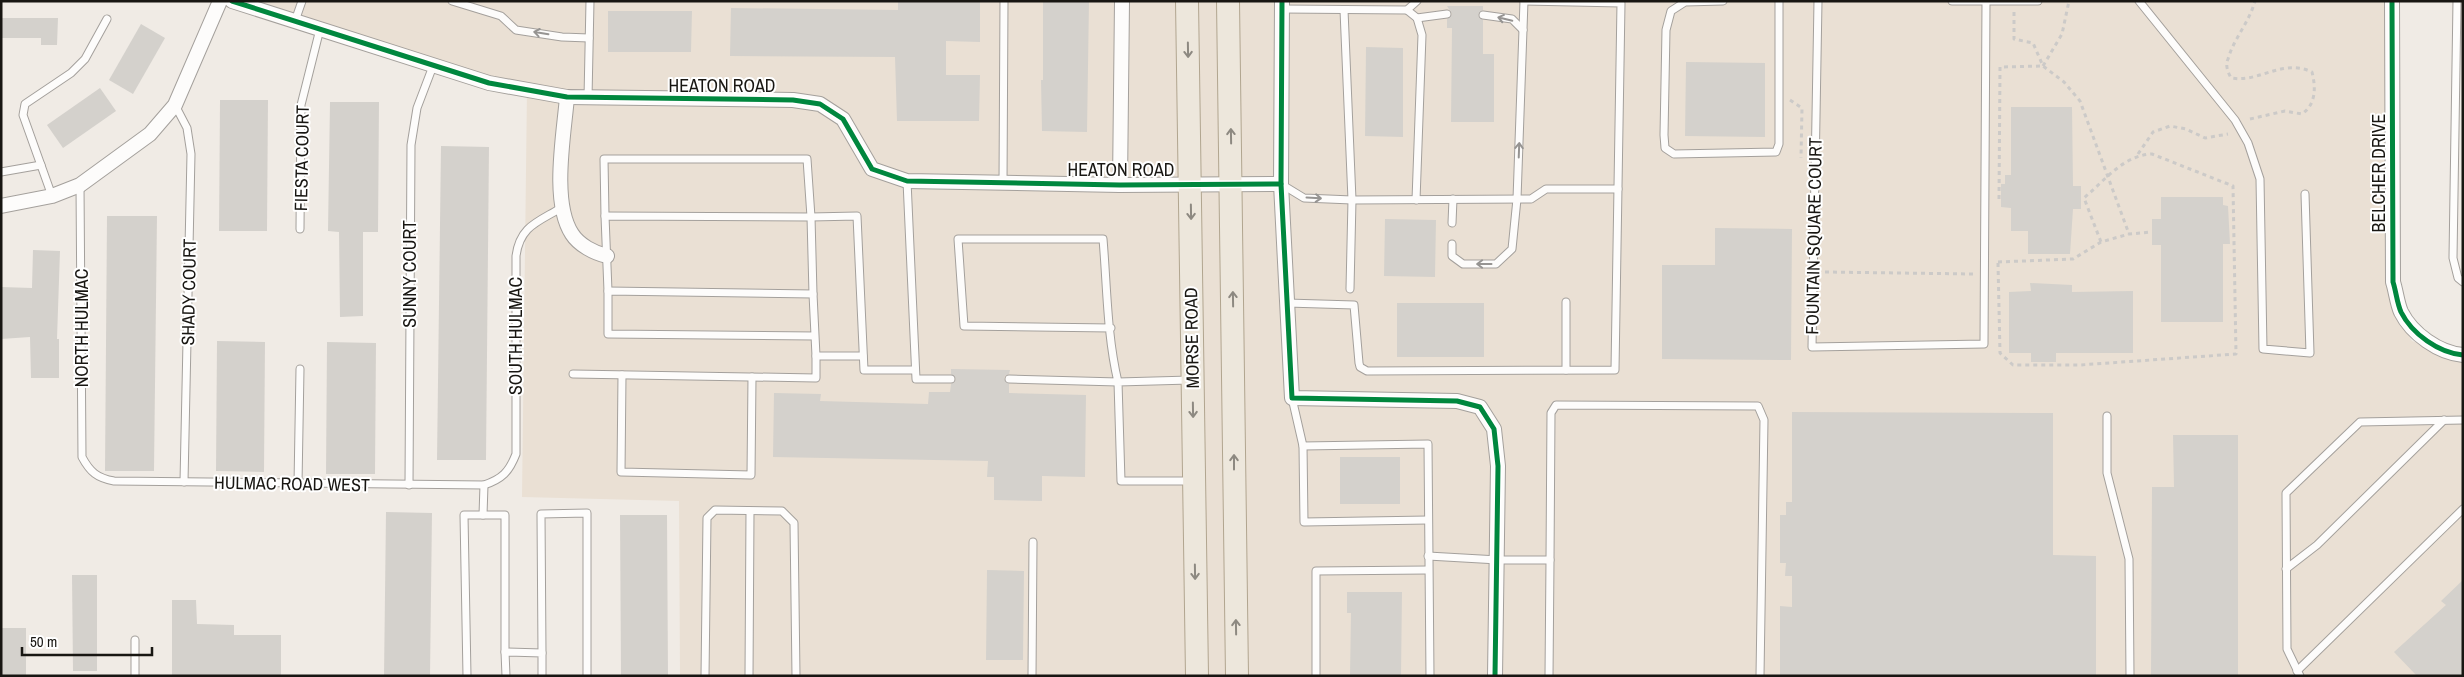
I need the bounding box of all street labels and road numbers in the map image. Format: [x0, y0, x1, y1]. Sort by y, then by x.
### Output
street label: HEATON ROAD [669, 73, 775, 98]
street label: FIESTA COURT [288, 105, 315, 211]
street label: BELCHER DRIVE [2366, 114, 2391, 232]
street label: FOUNTAIN SQUARE COURT [1799, 137, 1828, 335]
street label: HEATON ROAD [1068, 157, 1174, 182]
street label: SUNNY COURT [397, 220, 422, 328]
street label: SHADY COURT [175, 238, 202, 346]
street label: NORTH HULMAC [69, 269, 94, 387]
street label: SOUTH HULMAC [503, 277, 528, 395]
street label: MORSE ROAD [1178, 287, 1205, 389]
street label: HULMAC ROAD WEST [214, 470, 370, 497]

